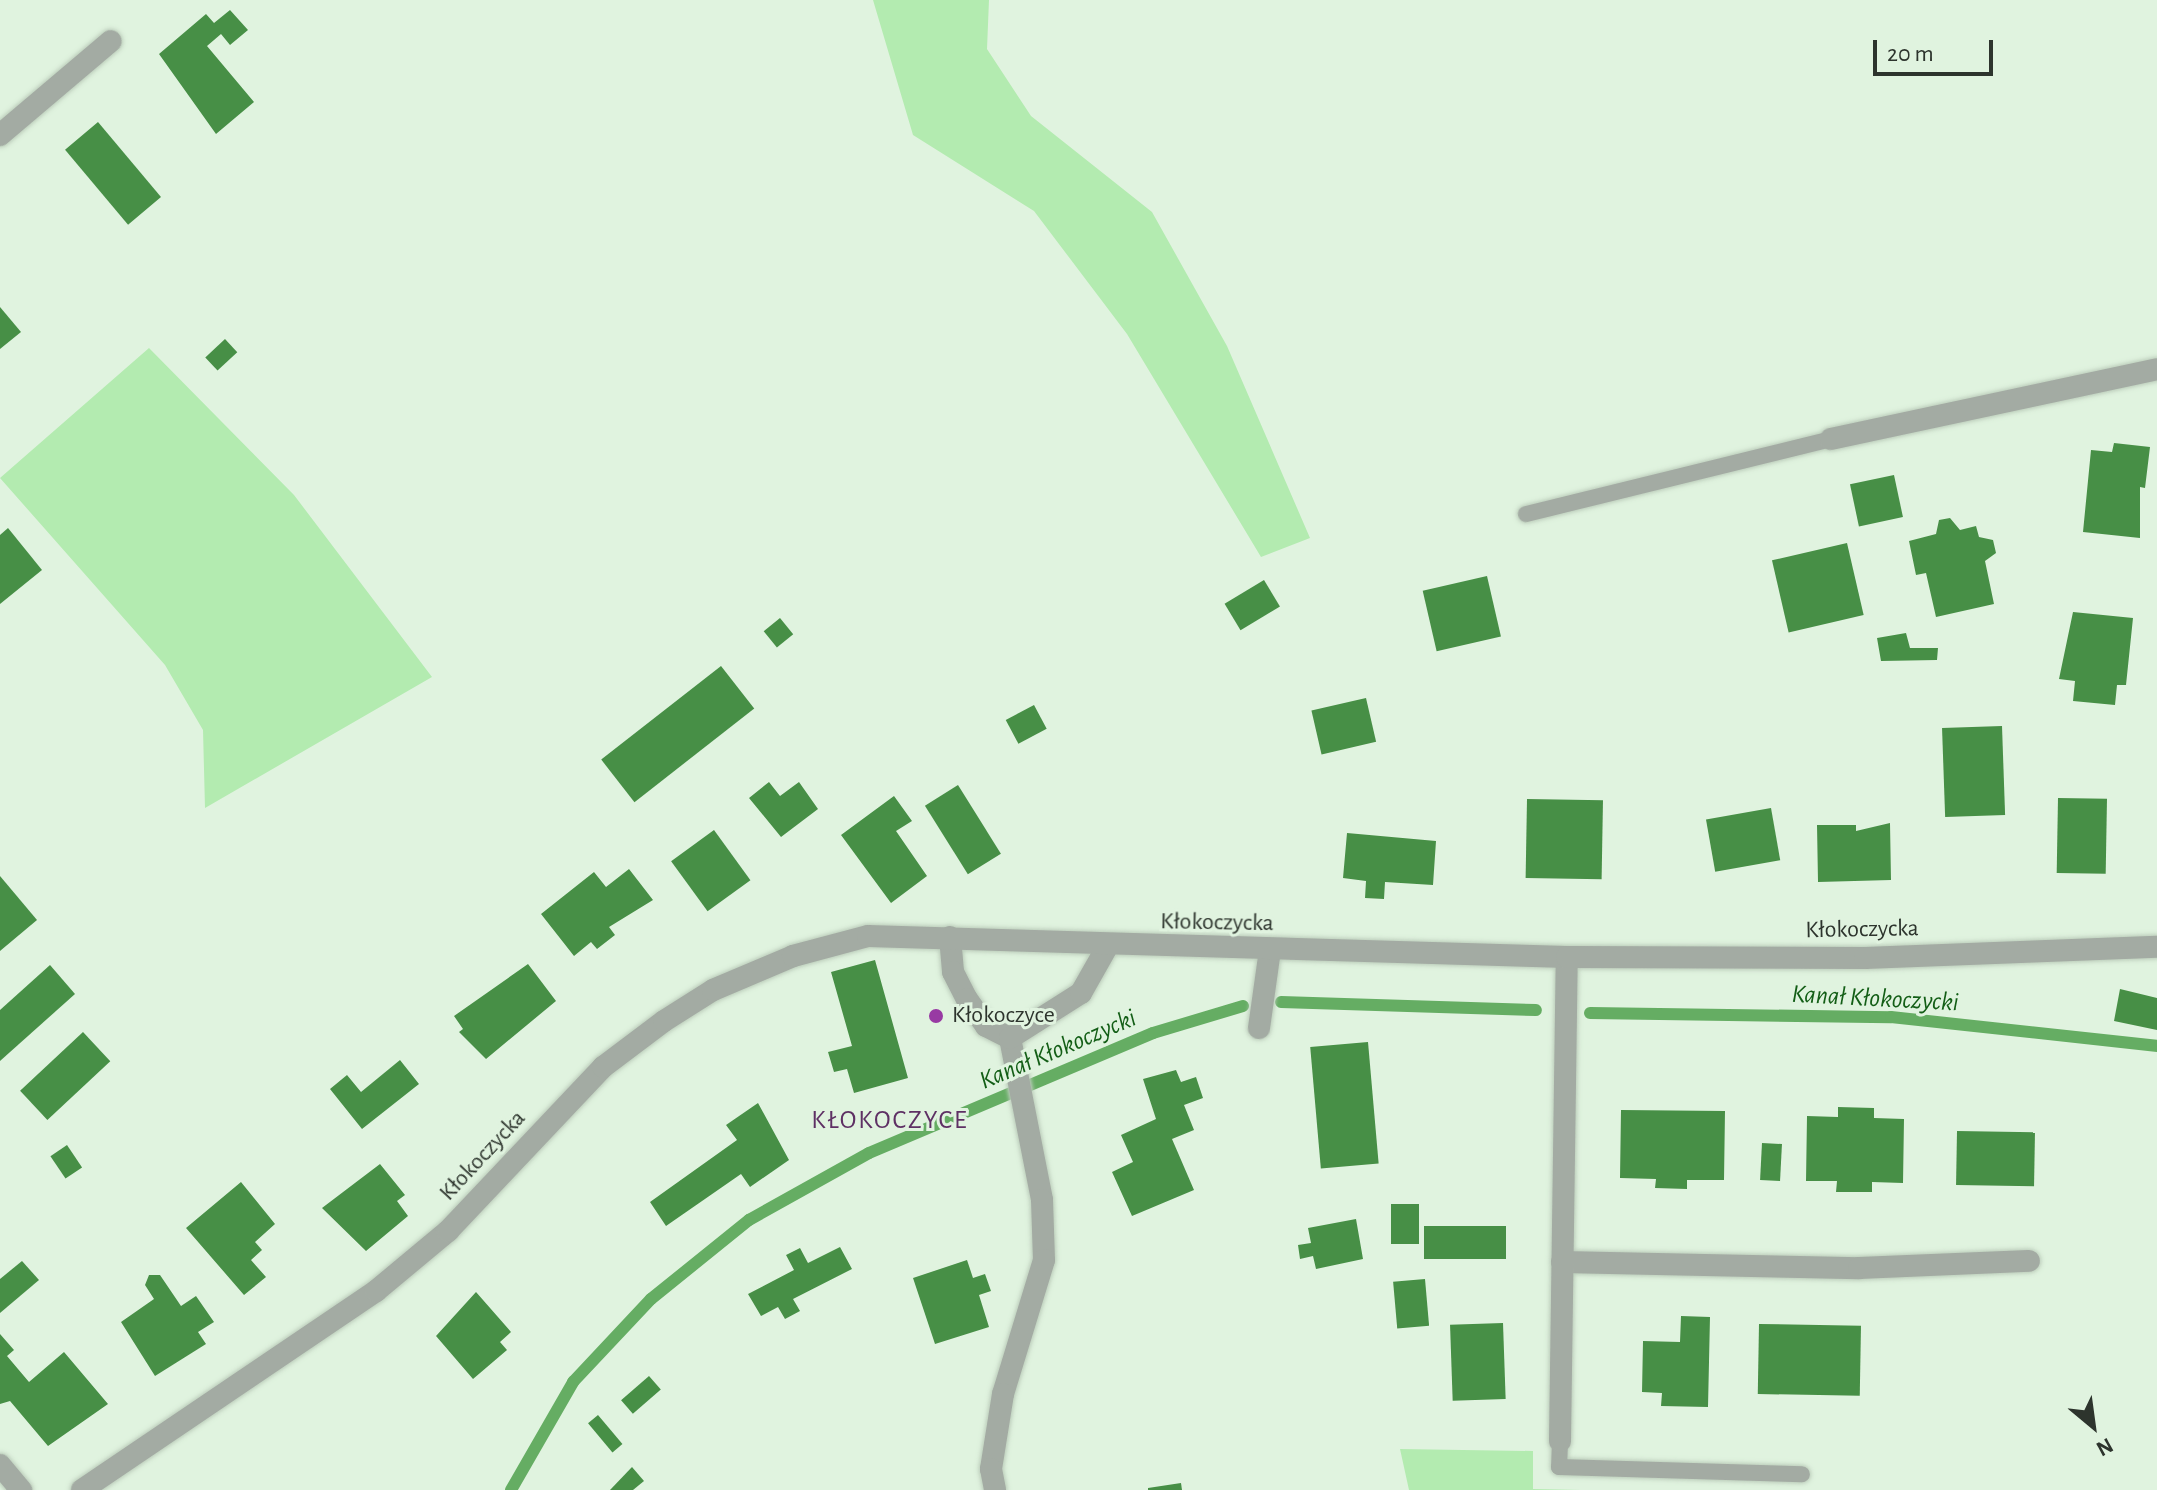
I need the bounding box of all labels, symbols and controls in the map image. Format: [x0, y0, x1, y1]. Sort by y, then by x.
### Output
scale bar [1877, 24, 1997, 74]
text: 20 m [1887, 42, 1934, 66]
street label: Kłokoczycka [1160, 908, 1274, 938]
street label: Kłokoczycka [1805, 915, 1919, 945]
water label: Kanał Kłokoczycki [1791, 979, 1959, 1019]
place label: Kłokoczyce [952, 1002, 1055, 1030]
water label: Kanał Kłokoczycki [975, 1003, 1141, 1097]
marker: Kłokoczyce [927, 1007, 945, 1025]
street label: Kłokoczycka [434, 1105, 532, 1207]
district label: KŁOKOCZYCE [811, 1105, 969, 1137]
north arrow [2053, 1386, 2133, 1466]
text: N [2093, 1434, 2117, 1460]

